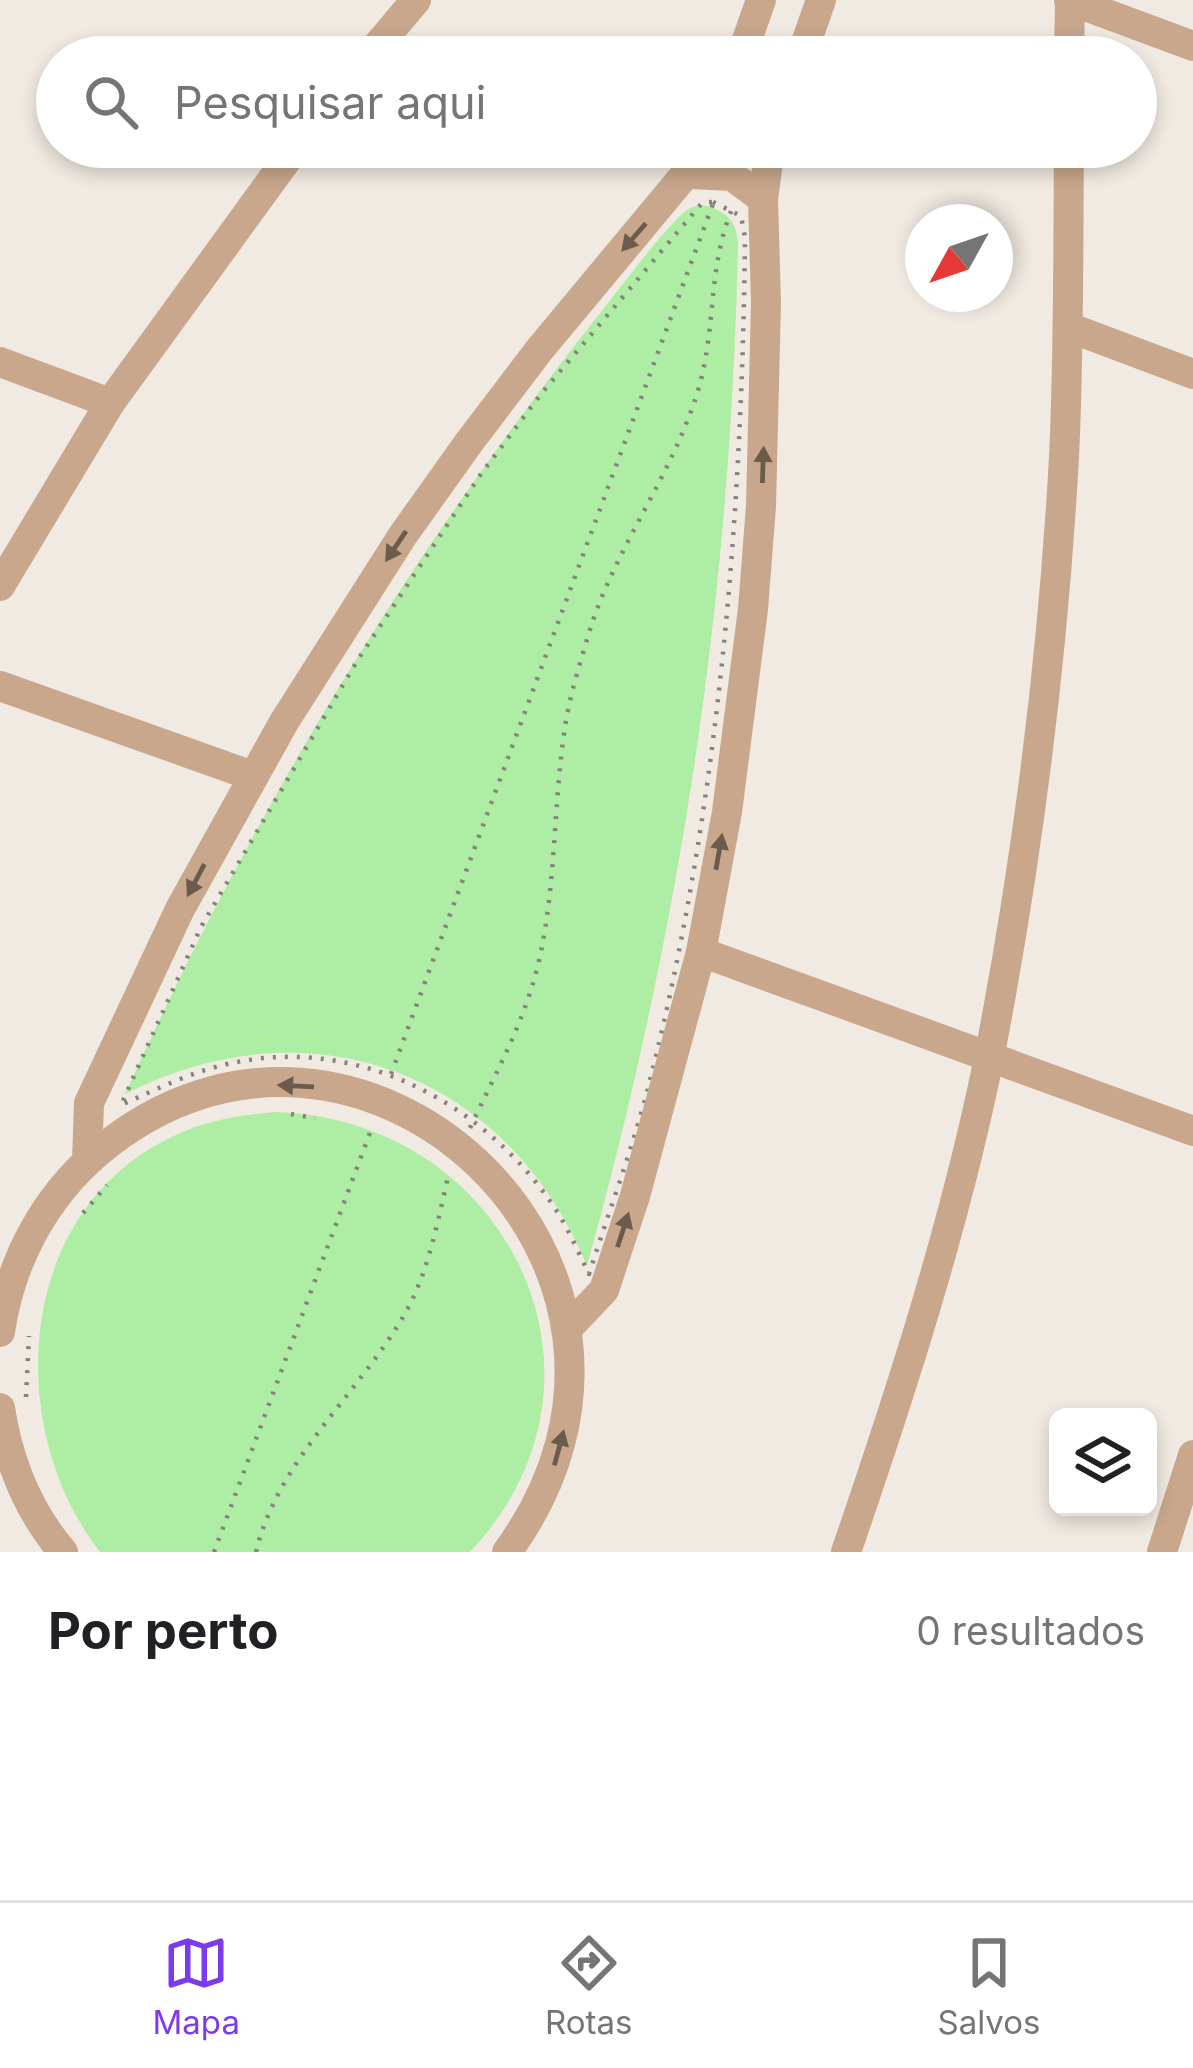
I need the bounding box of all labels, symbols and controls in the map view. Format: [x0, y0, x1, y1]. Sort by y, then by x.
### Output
search box [36, 36, 1157, 168]
icon: search [78, 69, 144, 135]
text: Pesquisar aqui [174, 75, 487, 130]
north arrow [905, 204, 1013, 312]
one-way arrow [621, 222, 648, 252]
one-way arrow [754, 445, 773, 483]
one-way arrow [385, 529, 408, 562]
one-way arrow [710, 833, 729, 871]
one-way arrow [186, 863, 206, 898]
one-way arrow [276, 1076, 314, 1095]
one-way arrow [615, 1211, 634, 1248]
map controls [1049, 1408, 1157, 1516]
button: layers [1049, 1408, 1157, 1516]
one-way arrow [551, 1430, 570, 1467]
text: Por perto [48, 1600, 279, 1661]
text: 0 resultados [916, 1607, 1145, 1654]
tab: Mapa [153, 1930, 240, 2042]
tab: Rotas [545, 1930, 632, 2042]
tab: Salvos [937, 1930, 1040, 2042]

